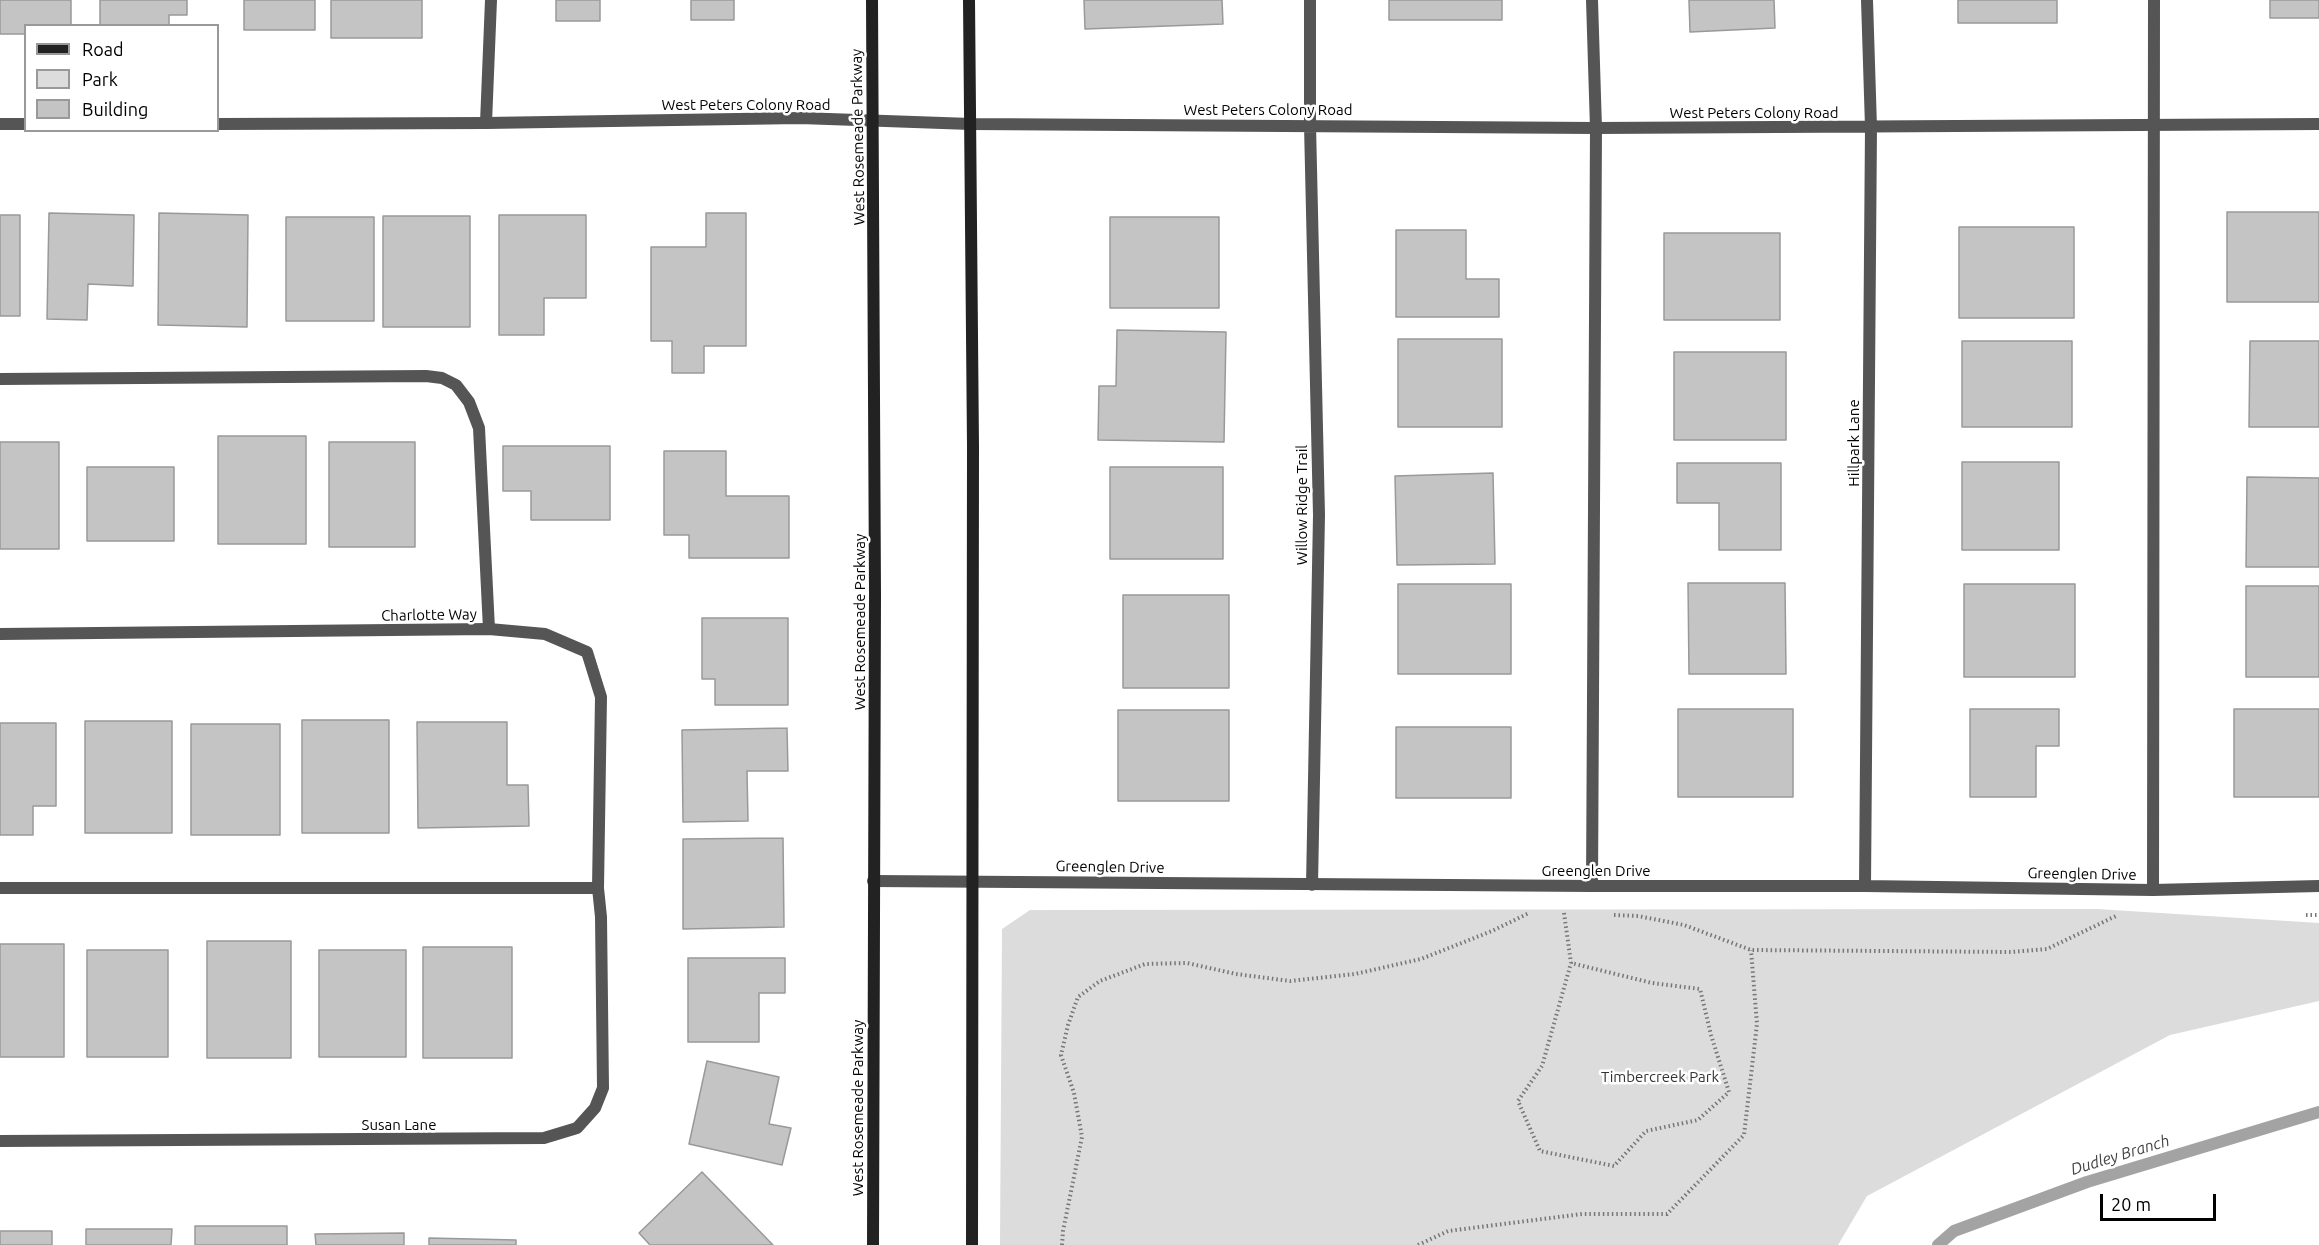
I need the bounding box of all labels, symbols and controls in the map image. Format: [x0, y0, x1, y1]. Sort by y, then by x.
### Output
legend [24, 24, 219, 132]
text: Road [82, 39, 124, 59]
street label: West Rosemeade Parkway [847, 49, 869, 225]
text: Park [82, 69, 118, 89]
street label: West Peters Colony Road [662, 96, 830, 114]
text: Building [82, 99, 148, 119]
street label: West Peters Colony Road [1184, 101, 1352, 119]
street label: West Peters Colony Road [1670, 104, 1838, 122]
street label: Hillpark Lane [1845, 399, 1863, 487]
street label: Willow Ridge Trail [1293, 445, 1311, 565]
street label: West Rosemeade Parkway [851, 534, 869, 710]
street label: Charlotte Way [381, 605, 477, 625]
street label: Greenglen Drive [1055, 857, 1165, 877]
street label: Greenglen Drive [1541, 862, 1651, 880]
street label: Greenglen Drive [2027, 864, 2137, 884]
street label: West Rosemeade Parkway [849, 1020, 867, 1196]
park label: Timbercreek Park [1601, 1068, 1719, 1086]
street label: Susan Lane [362, 1116, 436, 1134]
water label: Dudley Branch [2068, 1131, 2172, 1179]
scale bar [2103, 1182, 2218, 1220]
text: 20 m [2111, 1194, 2151, 1214]

